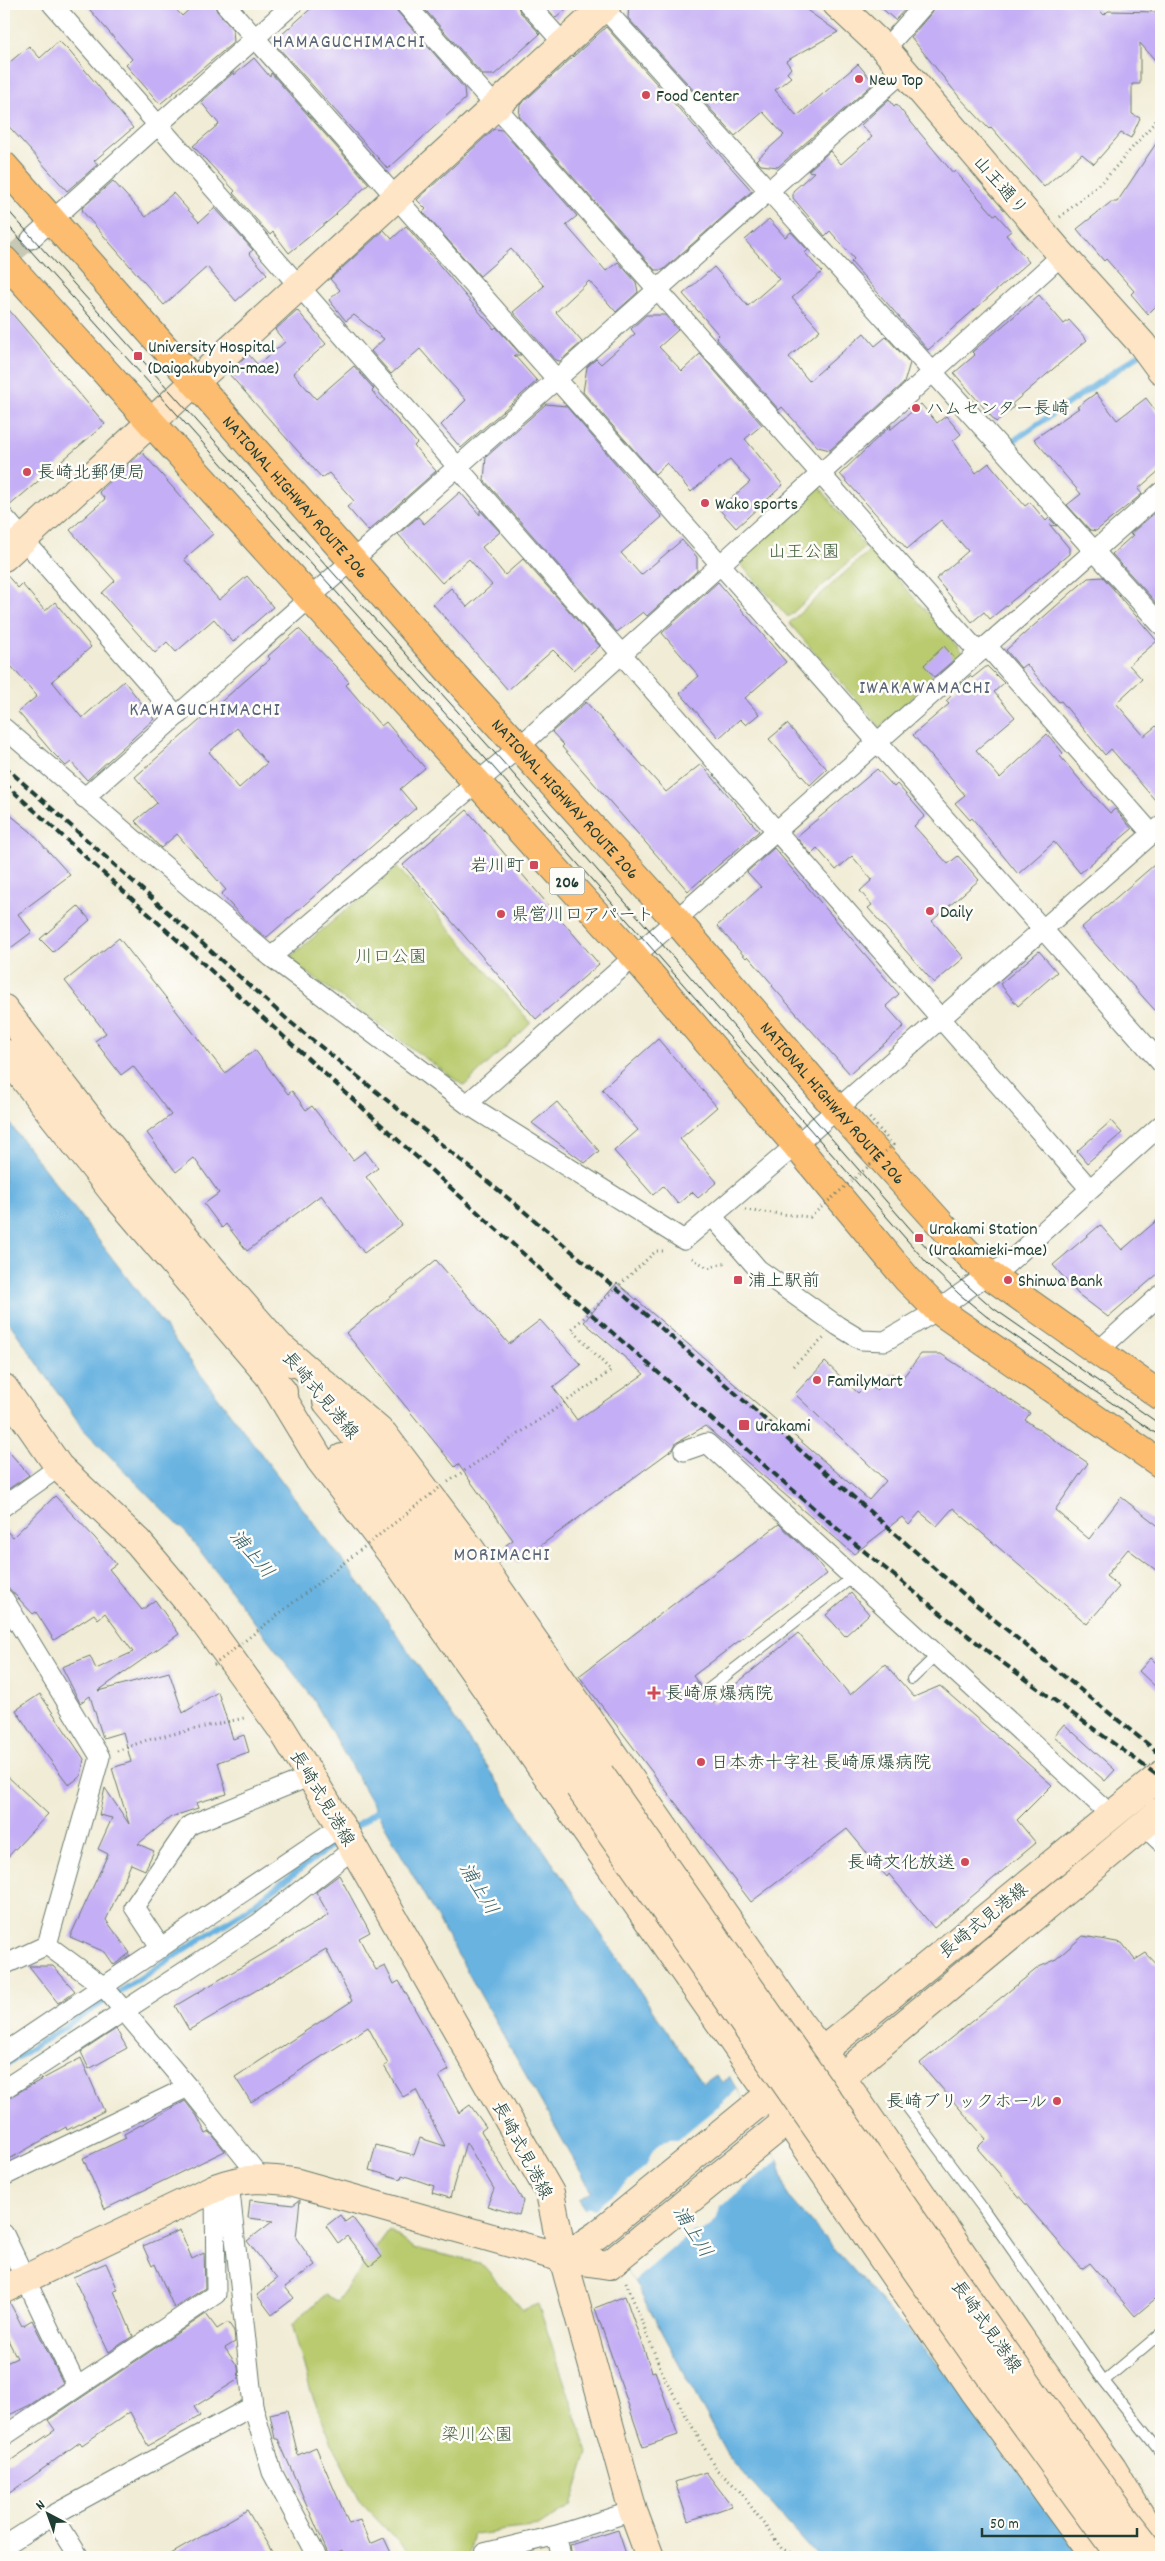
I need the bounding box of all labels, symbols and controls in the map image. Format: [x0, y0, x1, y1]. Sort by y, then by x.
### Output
district label: HAMAGUCHIMACHI [273, 29, 425, 57]
place label: New Top [869, 69, 923, 94]
marker: New Top [853, 73, 865, 85]
place label: Food Center [656, 85, 739, 110]
marker: Food Center [640, 89, 652, 101]
street label: 山王通り [966, 151, 1032, 222]
place label: University Hospital (Daigakubyoin-mae) [148, 336, 279, 382]
marker: University Hospital (Daigakubyoin-mae) [132, 350, 144, 362]
place label: ハムセンター長崎 [926, 398, 1069, 423]
marker: ハムセンター長崎 [910, 402, 922, 414]
street label: NATIONAL HIGHWAY ROUTE 206 [215, 411, 373, 585]
place label: 長崎北郵便局 [37, 462, 145, 487]
marker: 長崎北郵便局 [21, 466, 33, 478]
place label: Wako sports [715, 493, 798, 518]
marker: Wako sports [699, 497, 711, 509]
park label: 山王公園 [768, 541, 840, 566]
district label: IWAKAWAMACHI [859, 675, 991, 703]
district label: KAWAGUCHIMACHI [129, 697, 281, 725]
street label: NATIONAL HIGHWAY ROUTE 206 [488, 714, 644, 884]
place label: 岩川町 [470, 855, 524, 880]
marker: 岩川町 [528, 859, 540, 871]
road number: 206 [550, 868, 584, 894]
place label: Daily [940, 901, 973, 926]
place label: 県営川口アパート [511, 904, 654, 929]
marker: Daily [924, 905, 936, 917]
marker: 県営川口アパート [495, 908, 507, 920]
park label: 川口公園 [355, 946, 427, 971]
street label: NATIONAL HIGHWAY ROUTE 206 [753, 1017, 910, 1192]
place label: Urakami Station (Urakamieki-mae) [929, 1218, 1047, 1264]
marker: Urakami Station (Urakamieki-mae) [913, 1232, 925, 1244]
place label: 浦上駅前 [748, 1270, 820, 1295]
place label: Shinwa Bank [1018, 1270, 1103, 1295]
marker: 浦上駅前 [732, 1274, 744, 1286]
marker: Shinwa Bank [1002, 1274, 1014, 1286]
street label: 長崎式見港線 [275, 1347, 363, 1446]
place label: FamilyMart [827, 1370, 903, 1395]
marker: FamilyMart [811, 1374, 823, 1386]
place label: Urakami [755, 1415, 810, 1440]
marker: Urakami [737, 1418, 751, 1432]
water label: 浦上川 [222, 1525, 279, 1586]
district label: MORIMACHI [453, 1542, 551, 1570]
place label: 長崎原爆病院 [665, 1683, 773, 1708]
marker: 長崎原爆病院 [647, 1686, 661, 1700]
street label: 長崎式見港線 [282, 1747, 359, 1852]
place label: 日本赤十字社 長崎原爆病院 [711, 1752, 931, 1777]
marker: 日本赤十字社 長崎原爆病院 [695, 1756, 707, 1768]
place label: 長崎文化放送 [847, 1852, 955, 1877]
marker: 長崎文化放送 [959, 1856, 971, 1868]
water label: 浦上川 [451, 1858, 503, 1921]
street label: 長崎式見港線 [935, 1878, 1034, 1966]
place label: 長崎ブリックホール [886, 2091, 1047, 2116]
marker: 長崎ブリックホール [1051, 2095, 1063, 2107]
street label: 長崎式見港線 [484, 2098, 557, 2205]
water label: 浦上川 [664, 2202, 718, 2264]
street label: 長崎式見港線 [944, 2276, 1026, 2379]
park label: 梁川公園 [441, 2424, 513, 2449]
north arrow [22, 2488, 72, 2538]
text: N [32, 2496, 50, 2516]
scale bar [982, 2506, 1138, 2538]
text: 50 m [990, 2514, 1019, 2536]

